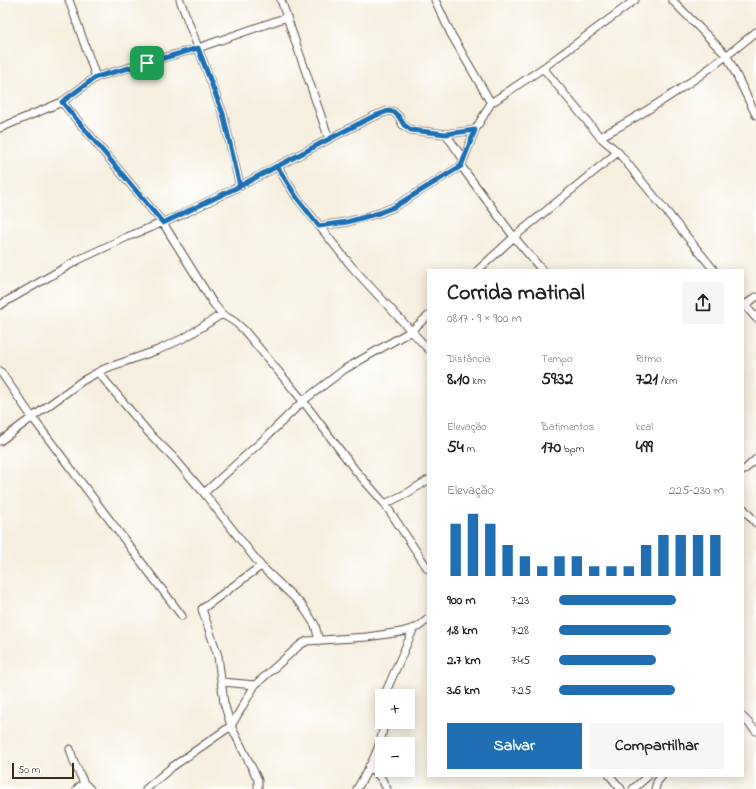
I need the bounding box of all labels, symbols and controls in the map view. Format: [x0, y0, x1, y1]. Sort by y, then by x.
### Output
pin [130, 46, 164, 80]
icon: arrive [136, 52, 158, 74]
text: Corrida matinal [447, 278, 585, 310]
button: share [682, 282, 724, 324]
text: 08:17 · 9 × 900 m [447, 309, 522, 328]
text: Distância [447, 351, 491, 367]
text: Tempo [541, 351, 573, 367]
text: Ritmo [636, 351, 662, 367]
text: 8.10 [447, 367, 470, 392]
text: 59:32 [541, 367, 573, 392]
text: 7:21 [636, 367, 658, 392]
text: km [470, 373, 486, 389]
text: /km [658, 373, 677, 389]
text: Elevação [447, 419, 487, 435]
text: Batimentos [541, 419, 594, 435]
text: kcal [636, 419, 653, 435]
text: 54 [447, 435, 464, 460]
text: 170 [541, 435, 561, 460]
text: 499 [636, 435, 653, 460]
text: m [464, 441, 475, 457]
text: bpm [561, 441, 584, 457]
text: Elevação [447, 481, 494, 500]
text: 225–230 m [669, 481, 724, 500]
text: 900 m [447, 591, 475, 610]
text: 7:23 [511, 591, 529, 610]
text: 1.8 km [447, 621, 478, 640]
text: 7:28 [511, 621, 529, 640]
text: 2.7 km [447, 651, 481, 670]
text: 7:45 [511, 651, 530, 670]
text: 3.6 km [447, 681, 480, 700]
text: 7:25 [511, 681, 531, 700]
map controls [375, 689, 415, 777]
button: + [375, 689, 415, 729]
button: Salvar [447, 723, 582, 769]
button: Compartilhar [590, 723, 724, 769]
button: − [375, 737, 415, 777]
scale bar [12, 761, 74, 780]
text: 50 m [18, 762, 40, 778]

